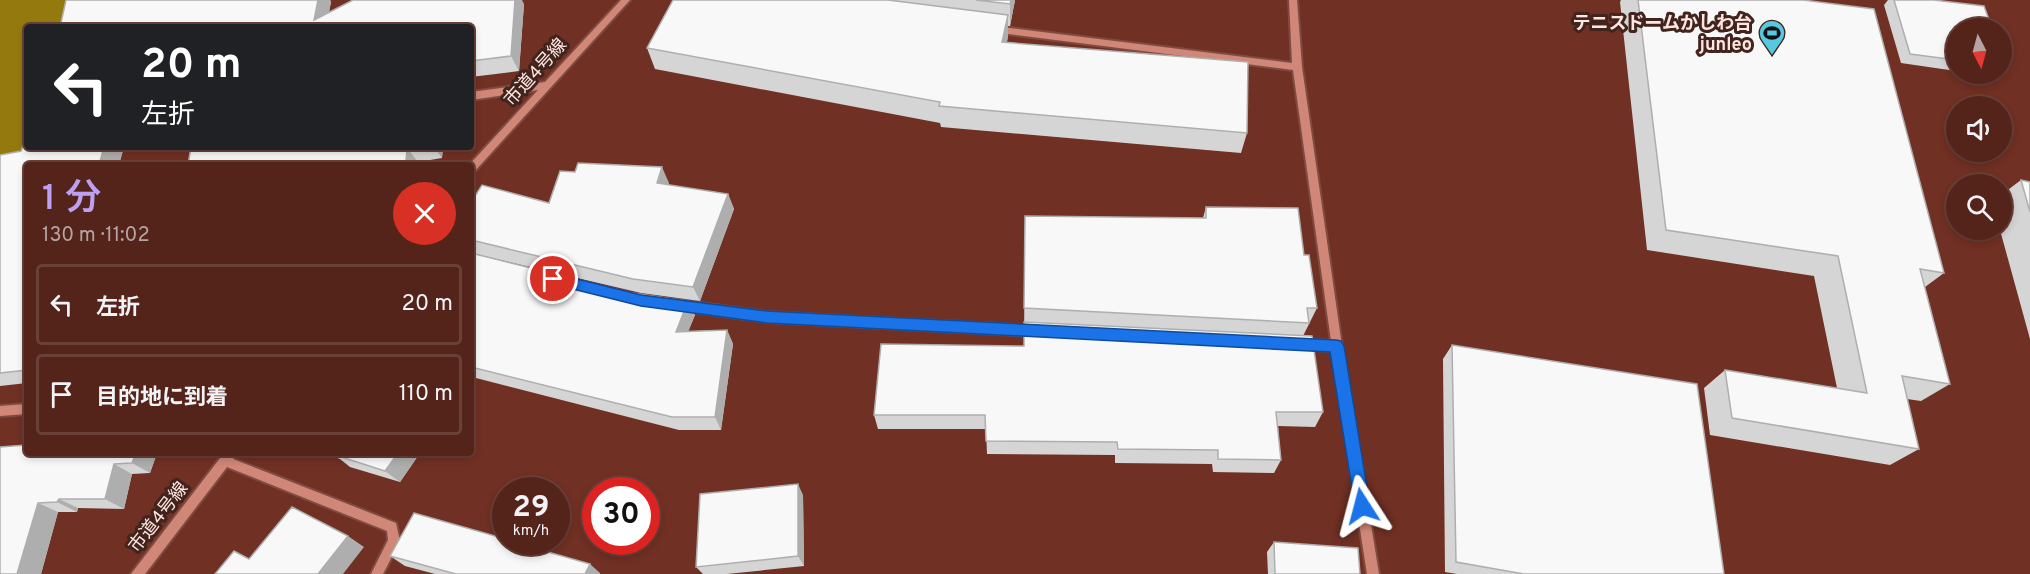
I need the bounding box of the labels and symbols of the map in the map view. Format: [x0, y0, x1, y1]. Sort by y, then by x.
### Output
place label: テニスドームかしわ台 junleo [1573, 13, 1752, 57]
sports icon: テニスドームかしわ台 junleo [1757, 18, 1787, 56]
north arrow [1946, 18, 2012, 84]
street label: 市道4号線 [500, 34, 572, 112]
pin [527, 253, 578, 304]
position arrow [1330, 474, 1394, 538]
speed limit sign: 30 [582, 477, 660, 555]
street label: 市道4号線 [125, 478, 194, 558]

